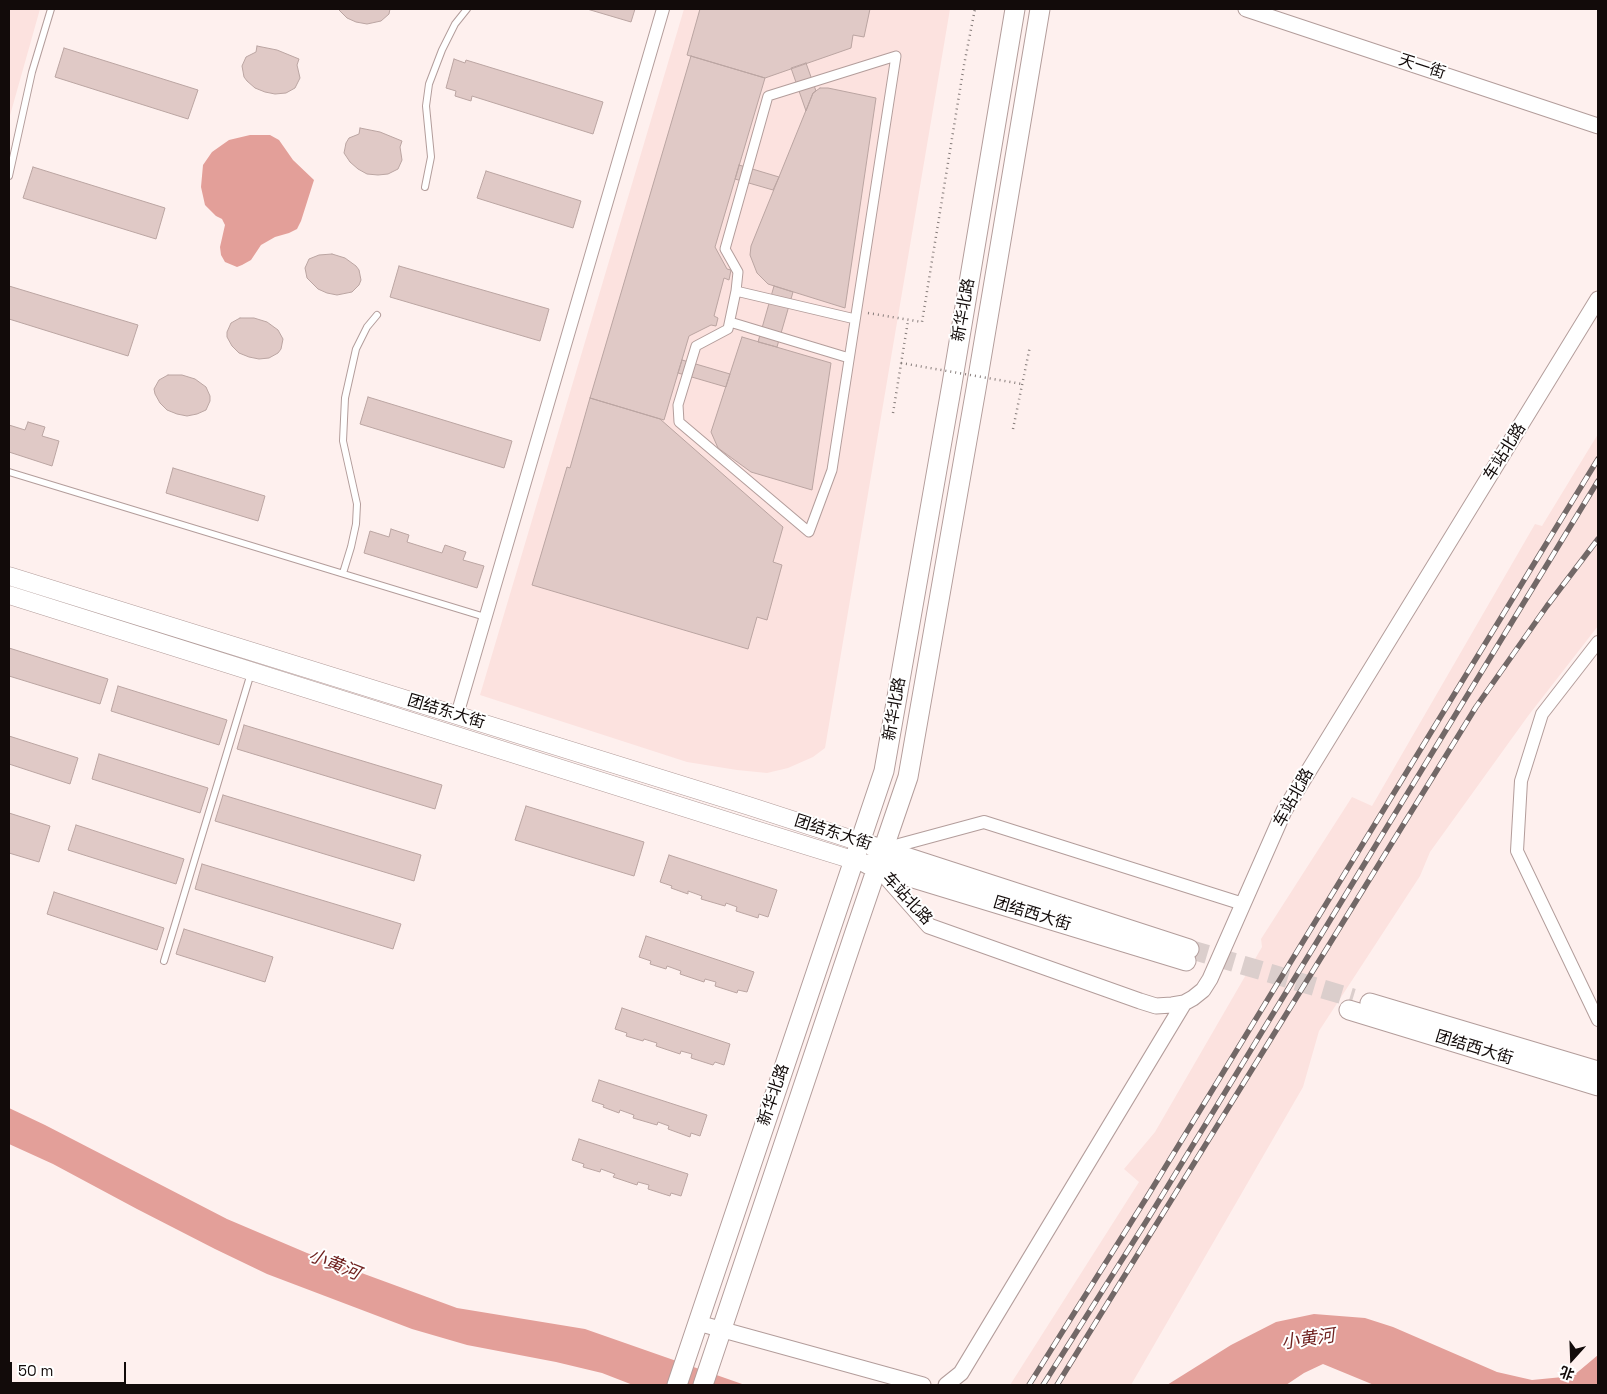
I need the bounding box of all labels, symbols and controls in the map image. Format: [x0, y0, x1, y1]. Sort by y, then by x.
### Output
street label: 天一街 [1396, 50, 1448, 84]
street label: 新华北路 [949, 277, 979, 343]
street label: 车站北路 [1480, 420, 1530, 484]
street label: 新华北路 [880, 676, 910, 742]
street label: 团结东大街 [405, 691, 487, 733]
street label: 车站北路 [1270, 765, 1318, 831]
street label: 团结东大街 [792, 812, 874, 854]
street label: 车站北路 [878, 869, 936, 929]
street label: 团结西大街 [991, 893, 1073, 935]
street label: 团结西大街 [1433, 1027, 1515, 1069]
street label: 新华北路 [755, 1062, 793, 1128]
water label: 小黄河 [305, 1245, 363, 1285]
water label: 小黄河 [1280, 1326, 1336, 1354]
north arrow [1547, 1334, 1597, 1384]
scale bar [12, 1352, 129, 1384]
text: 50 m [18, 1361, 53, 1380]
text: 北 [1557, 1362, 1577, 1384]

